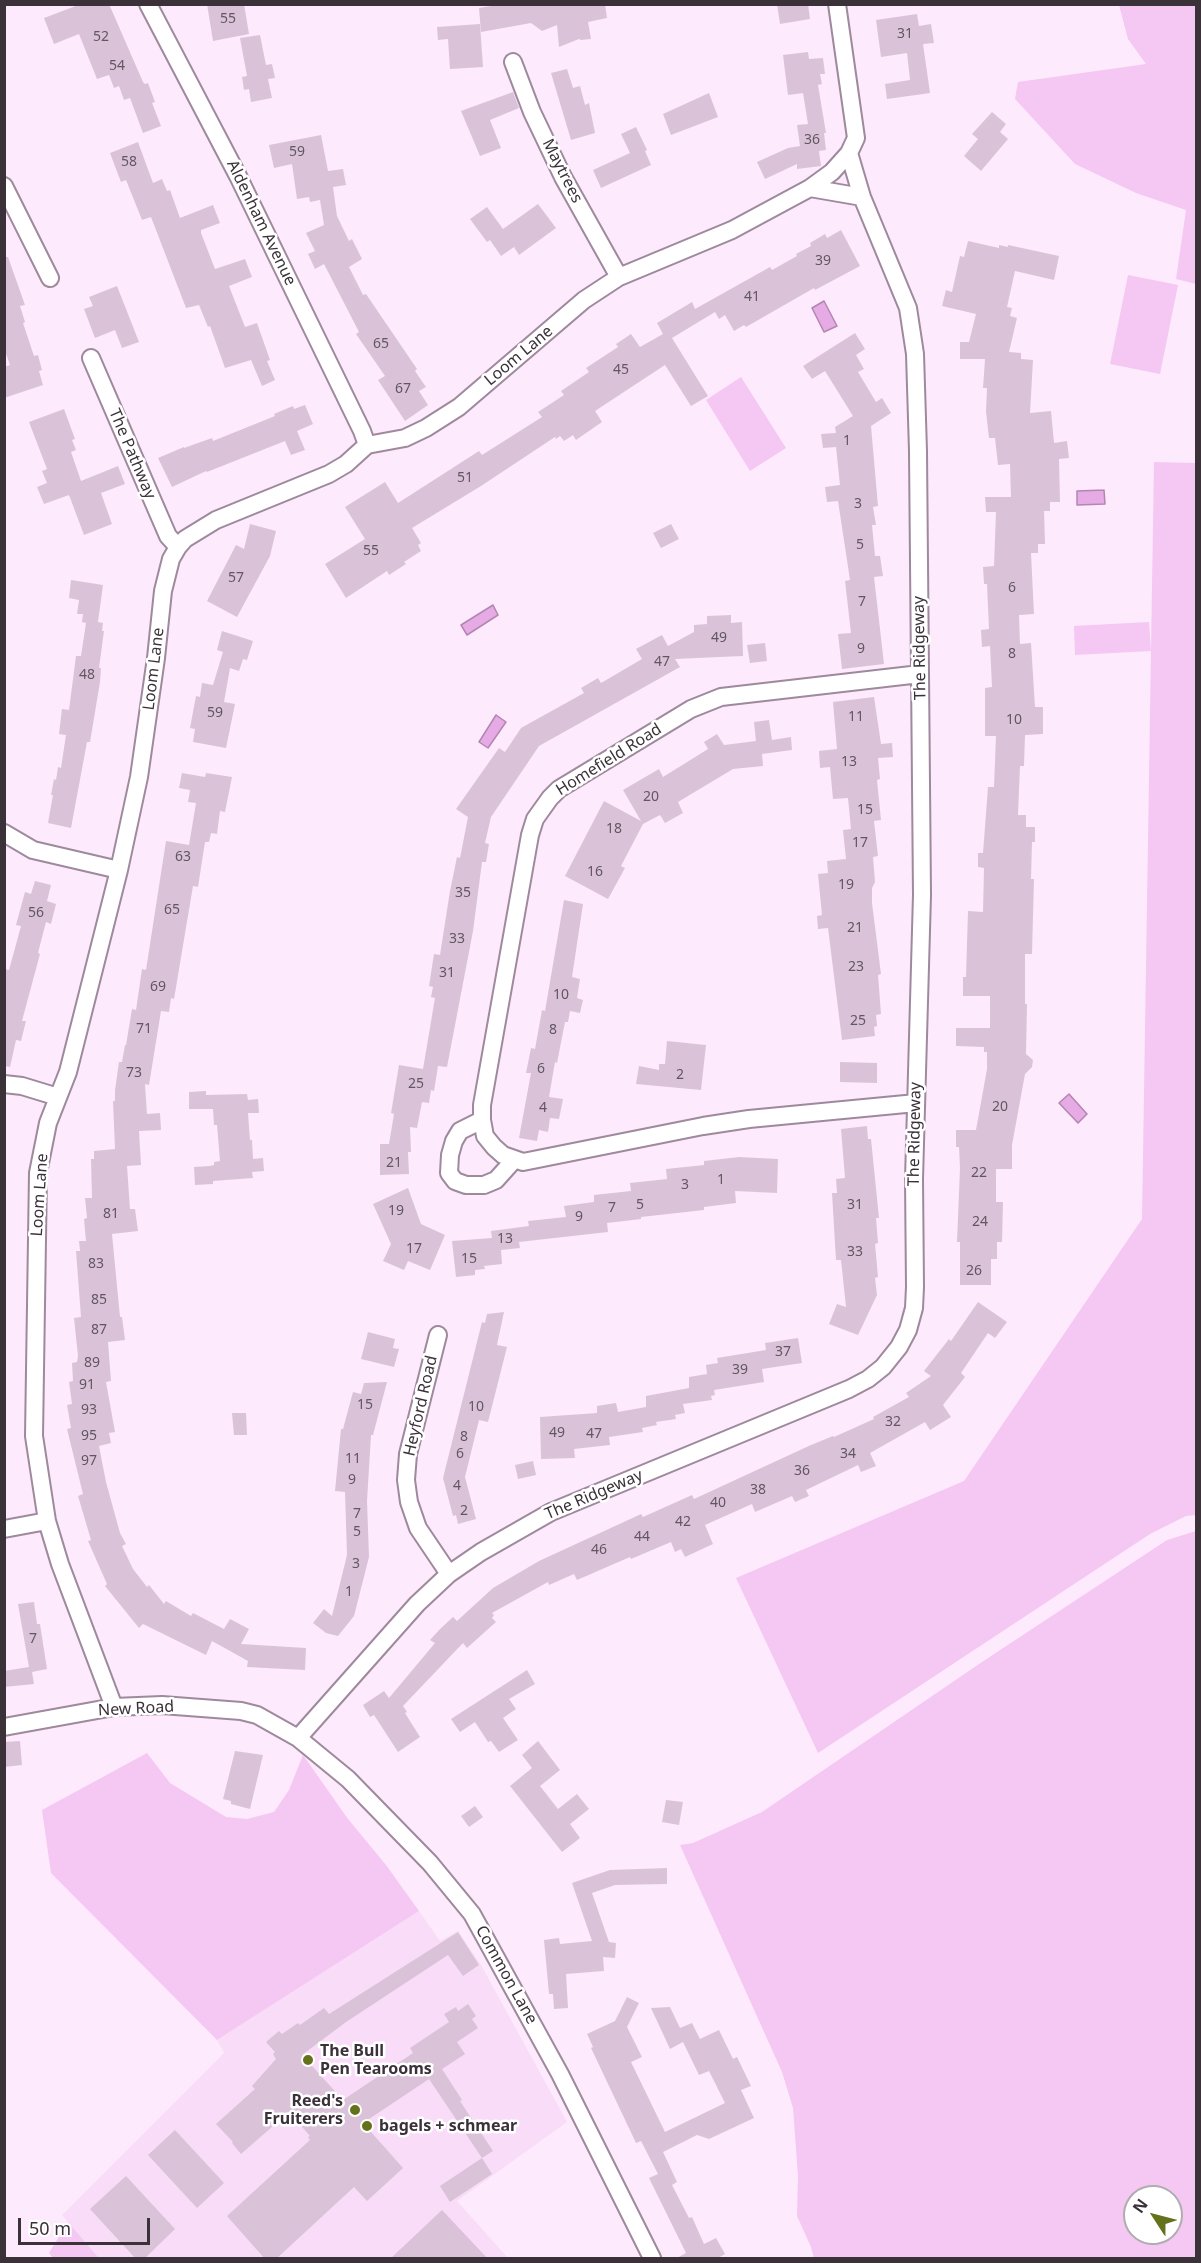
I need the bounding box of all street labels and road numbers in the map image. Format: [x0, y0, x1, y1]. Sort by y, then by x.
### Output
street label: Maytrees [538, 136, 586, 206]
street label: Aldenham Avenue [222, 157, 300, 289]
street label: Loom Lane [481, 322, 557, 390]
street label: The Pathway [104, 406, 160, 502]
street label: The Ridgeway [909, 596, 931, 700]
street label: Loom Lane [139, 627, 169, 711]
street label: Homefield Road [553, 720, 665, 800]
street label: The Ridgeway [904, 1082, 926, 1186]
street label: Loom Lane [28, 1153, 52, 1237]
street label: Heyford Road [400, 1354, 442, 1458]
street label: The Ridgeway [542, 1466, 646, 1524]
street label: New Road [98, 1697, 174, 1721]
street label: Common Lane [471, 1922, 541, 2028]

